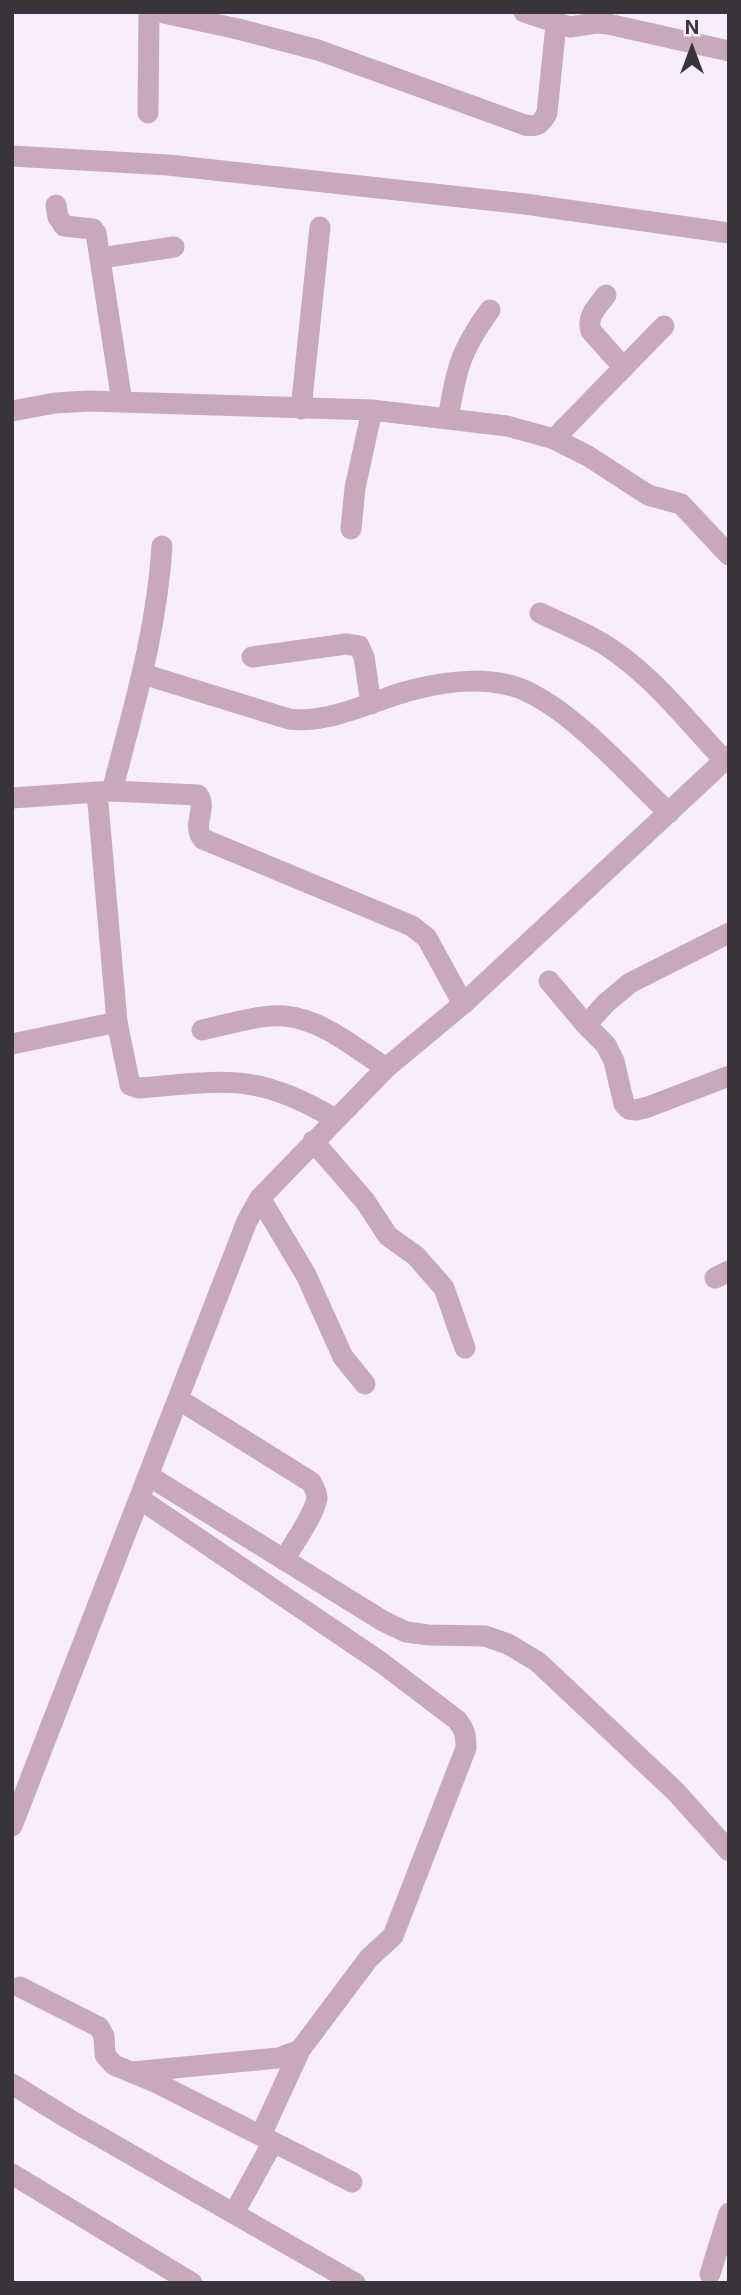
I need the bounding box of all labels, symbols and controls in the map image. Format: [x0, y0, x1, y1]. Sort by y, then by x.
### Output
north arrow [657, 14, 727, 84]
text: N [685, 16, 699, 39]

